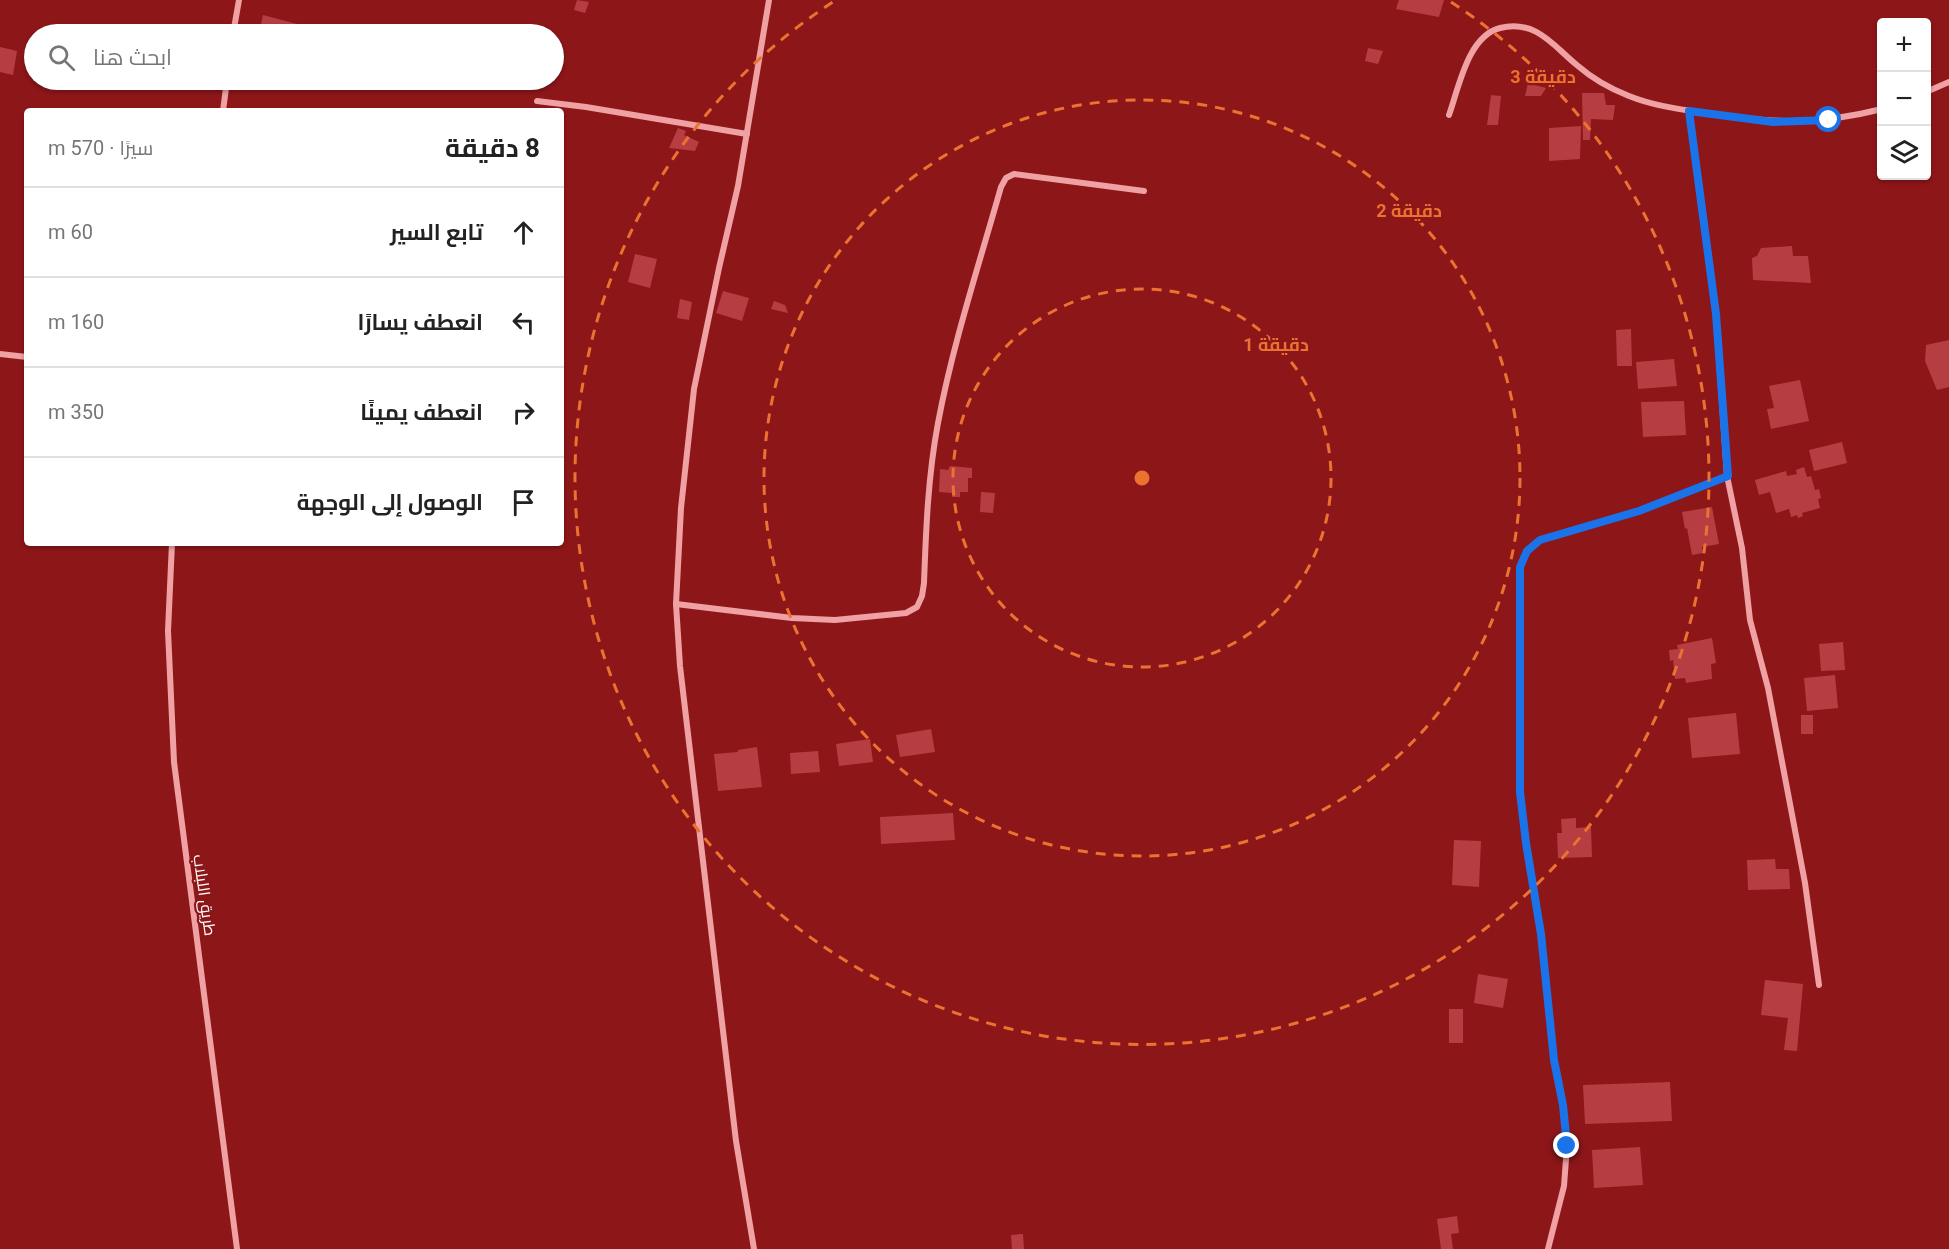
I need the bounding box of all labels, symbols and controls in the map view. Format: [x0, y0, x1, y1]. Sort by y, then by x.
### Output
map controls [1877, 18, 1931, 180]
button: + [1877, 18, 1931, 72]
search box [24, 24, 564, 90]
icon: search [45, 41, 78, 74]
text: ابحث هنا [93, 45, 172, 70]
text: 3 دقيقة [1510, 66, 1576, 87]
button: − [1877, 72, 1931, 126]
route start [1815, 106, 1841, 132]
button: layers [1877, 126, 1931, 180]
text: 8 دقيقة [445, 133, 540, 163]
text: سيرًا · 570 m [48, 136, 153, 160]
text: 2 دقيقة [1376, 200, 1442, 221]
icon: ahead [507, 216, 540, 249]
text: 60 m [48, 220, 93, 244]
text: تابع السير [390, 220, 483, 245]
icon: left [507, 306, 540, 339]
text: 160 m [48, 310, 104, 334]
text: انعطف يسارًا [358, 310, 483, 335]
text: 1 دقيقة [1243, 334, 1309, 355]
icon: right [507, 396, 540, 429]
text: 350 m [48, 400, 104, 424]
text: انعطف يمينًا [360, 400, 483, 425]
centre of rings [1132, 468, 1152, 488]
icon: arrive [507, 486, 540, 519]
text: الوصول إلى الوجهة [297, 490, 483, 515]
street label: طريق اللبلاب [188, 853, 220, 937]
route end [1553, 1132, 1579, 1158]

